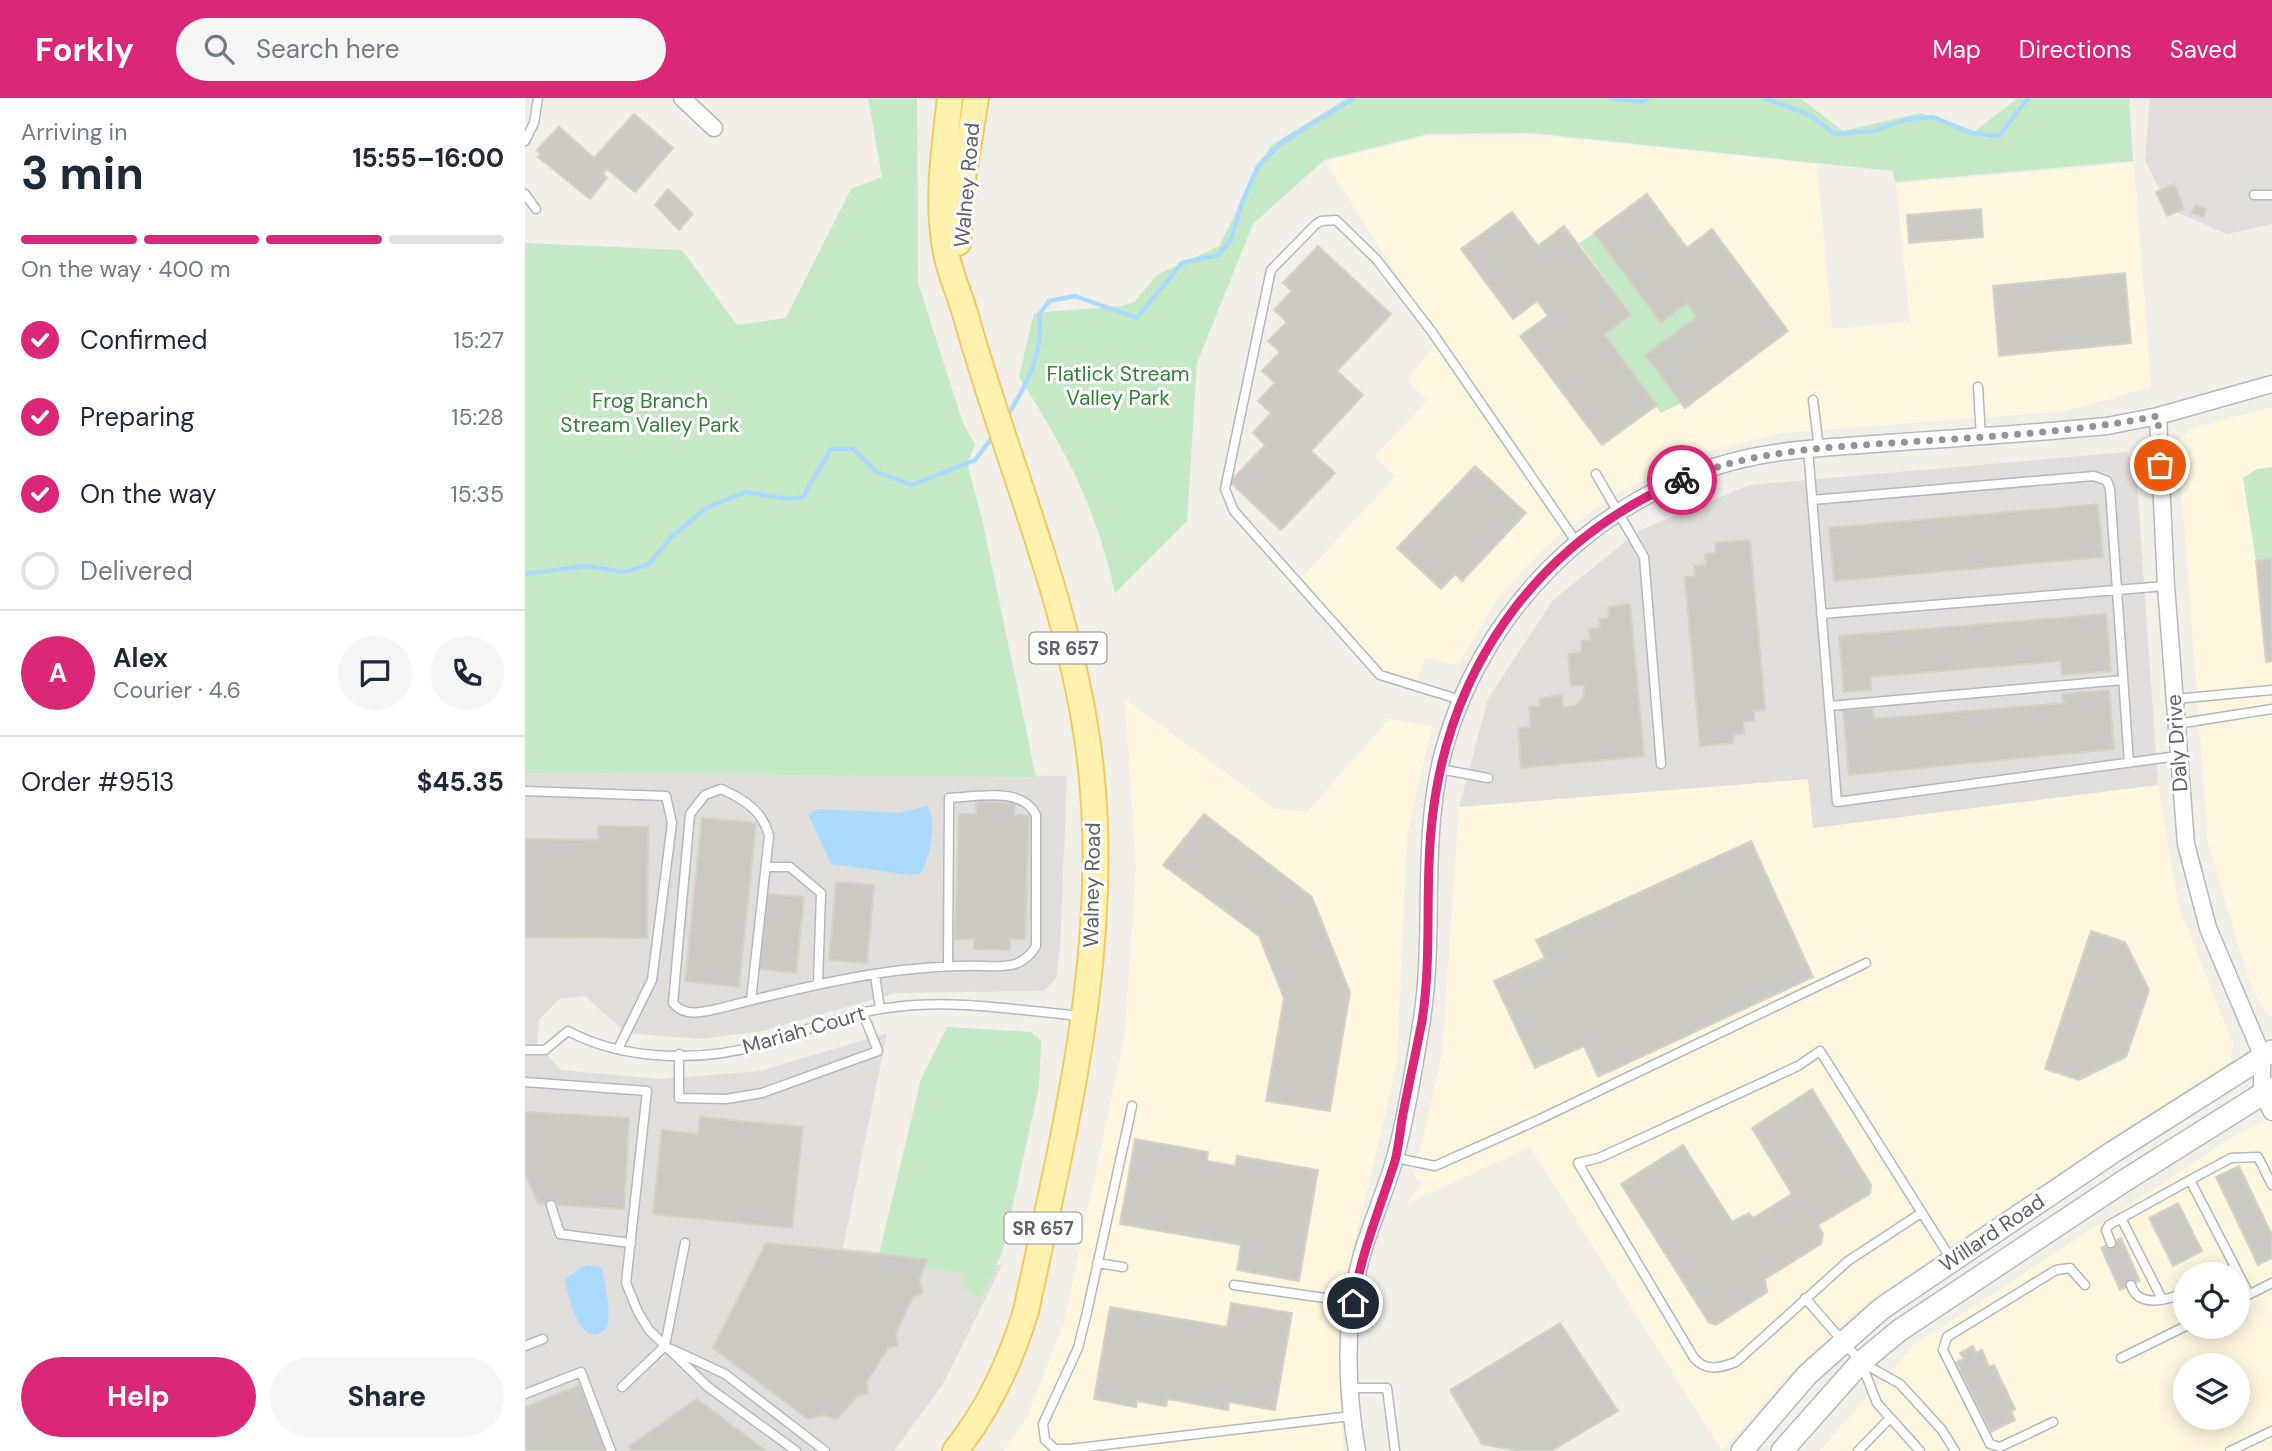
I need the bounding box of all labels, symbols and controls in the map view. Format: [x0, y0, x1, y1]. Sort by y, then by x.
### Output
search box [176, 18, 666, 81]
text: Forkly [35, 28, 134, 71]
icon: search [200, 30, 238, 68]
text: Search here [256, 32, 399, 66]
text: Map [1933, 34, 1981, 65]
text: Directions [2019, 34, 2132, 65]
text: Saved [2170, 34, 2237, 65]
text: Arriving in [21, 117, 127, 147]
street label: Walney Road [948, 121, 986, 249]
text: 15:55–16:00 [352, 141, 504, 175]
text: 3 min [21, 143, 144, 203]
text: On the way · 400 m [21, 254, 230, 284]
icon: check [21, 321, 59, 359]
text: Confirmed [80, 323, 207, 357]
text: 15:27 [453, 325, 504, 355]
park label: Flatlick Stream Valley Park [1046, 360, 1190, 412]
park label: Frog Branch Stream Valley Park [560, 387, 740, 439]
icon: check [21, 398, 59, 436]
text: Preparing [80, 400, 195, 434]
text: 15:28 [451, 402, 504, 432]
pin [2130, 435, 2190, 495]
courier [1647, 445, 1717, 515]
icon: bag [2141, 446, 2179, 484]
icon: bike [1663, 461, 1701, 499]
icon: check [21, 475, 59, 513]
text: On the way [80, 477, 216, 511]
text: 15:35 [451, 479, 504, 509]
text: Delivered [80, 554, 193, 588]
road number: SR 657 [1029, 632, 1107, 664]
button: chat [338, 636, 412, 710]
button: phone [430, 636, 504, 710]
text: Alex [113, 641, 168, 675]
text: A [49, 656, 67, 690]
text: Courier · 4.6 [113, 675, 241, 705]
street label: Daly Drive [2160, 693, 2194, 793]
text: Order #9513 [21, 765, 174, 799]
text: $45.35 [417, 765, 504, 799]
street label: Walney Road [1077, 822, 1107, 948]
street label: Mariah Court [739, 999, 869, 1061]
street label: Willard Road [1934, 1188, 2050, 1278]
road number: SR 657 [1005, 1212, 1081, 1244]
map controls [2173, 1262, 2250, 1430]
button: locate [2173, 1262, 2250, 1339]
pin [1323, 1273, 1383, 1333]
icon: home [1334, 1284, 1372, 1322]
button: layers [2173, 1353, 2250, 1430]
button: Help [21, 1357, 256, 1437]
button: Share [270, 1357, 504, 1437]

